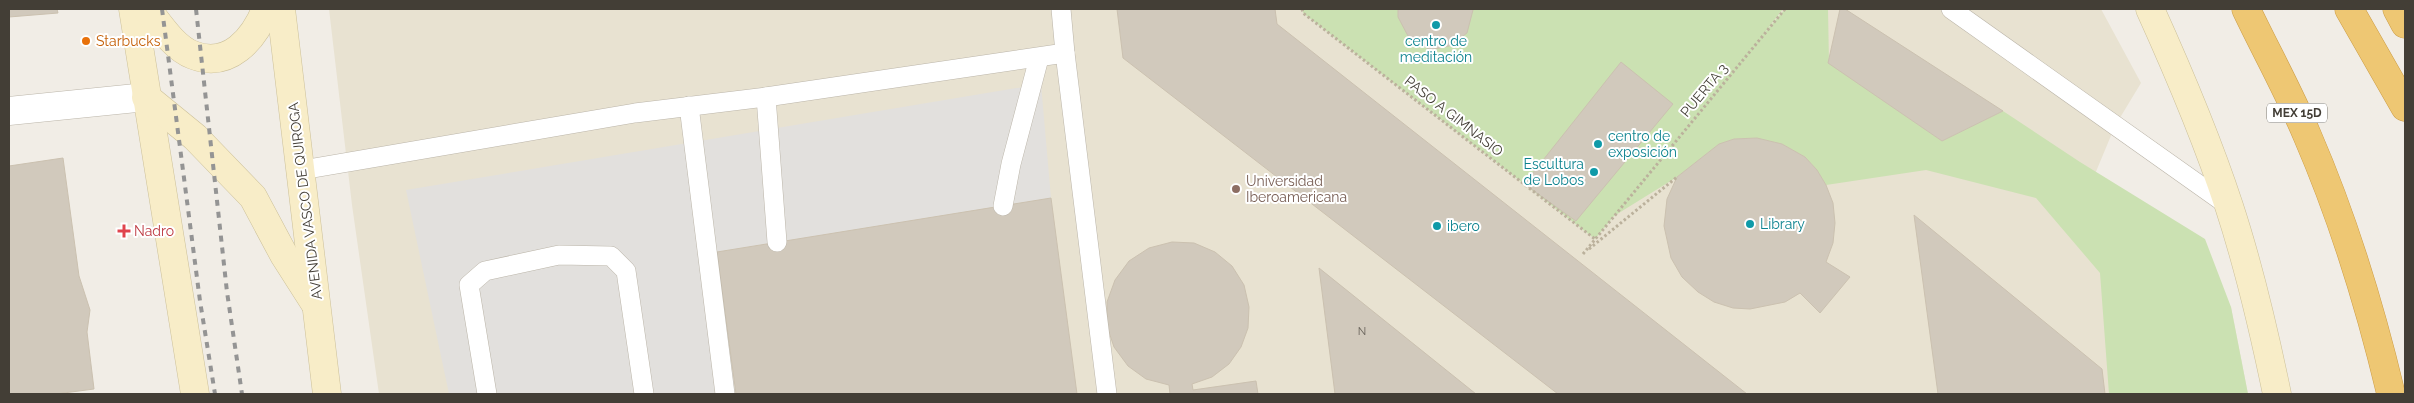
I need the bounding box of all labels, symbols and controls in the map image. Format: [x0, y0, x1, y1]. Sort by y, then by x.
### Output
marker: centro de meditación [1430, 19, 1442, 31]
place label: Starbucks [96, 33, 161, 49]
place label: centro de meditación [1400, 33, 1472, 65]
marker: Starbucks [80, 35, 92, 47]
street label: PUERTA 3 [1677, 60, 1731, 120]
street label: PASO A GIMNASIO [1402, 73, 1506, 159]
street label: AVENIDA VASCO DE QUIROGA [285, 101, 325, 301]
road number: MEX 15D [2267, 104, 2327, 122]
place label: centro de exposición [1608, 128, 1677, 160]
marker: centro de exposición [1592, 138, 1604, 150]
place label: Escultura de Lobos [1523, 156, 1584, 188]
marker: Escultura de Lobos [1588, 166, 1600, 178]
place label: Universidad Iberoamericana [1246, 173, 1347, 205]
marker: Universidad Iberoamericana [1230, 183, 1242, 195]
place label: Library [1760, 216, 1805, 232]
place label: ibero [1447, 218, 1480, 234]
marker: Library [1744, 218, 1756, 230]
marker: ibero [1431, 220, 1443, 232]
place label: Nadro [134, 223, 174, 239]
marker: Nadro [118, 225, 130, 237]
house number: N [1358, 325, 1366, 338]

